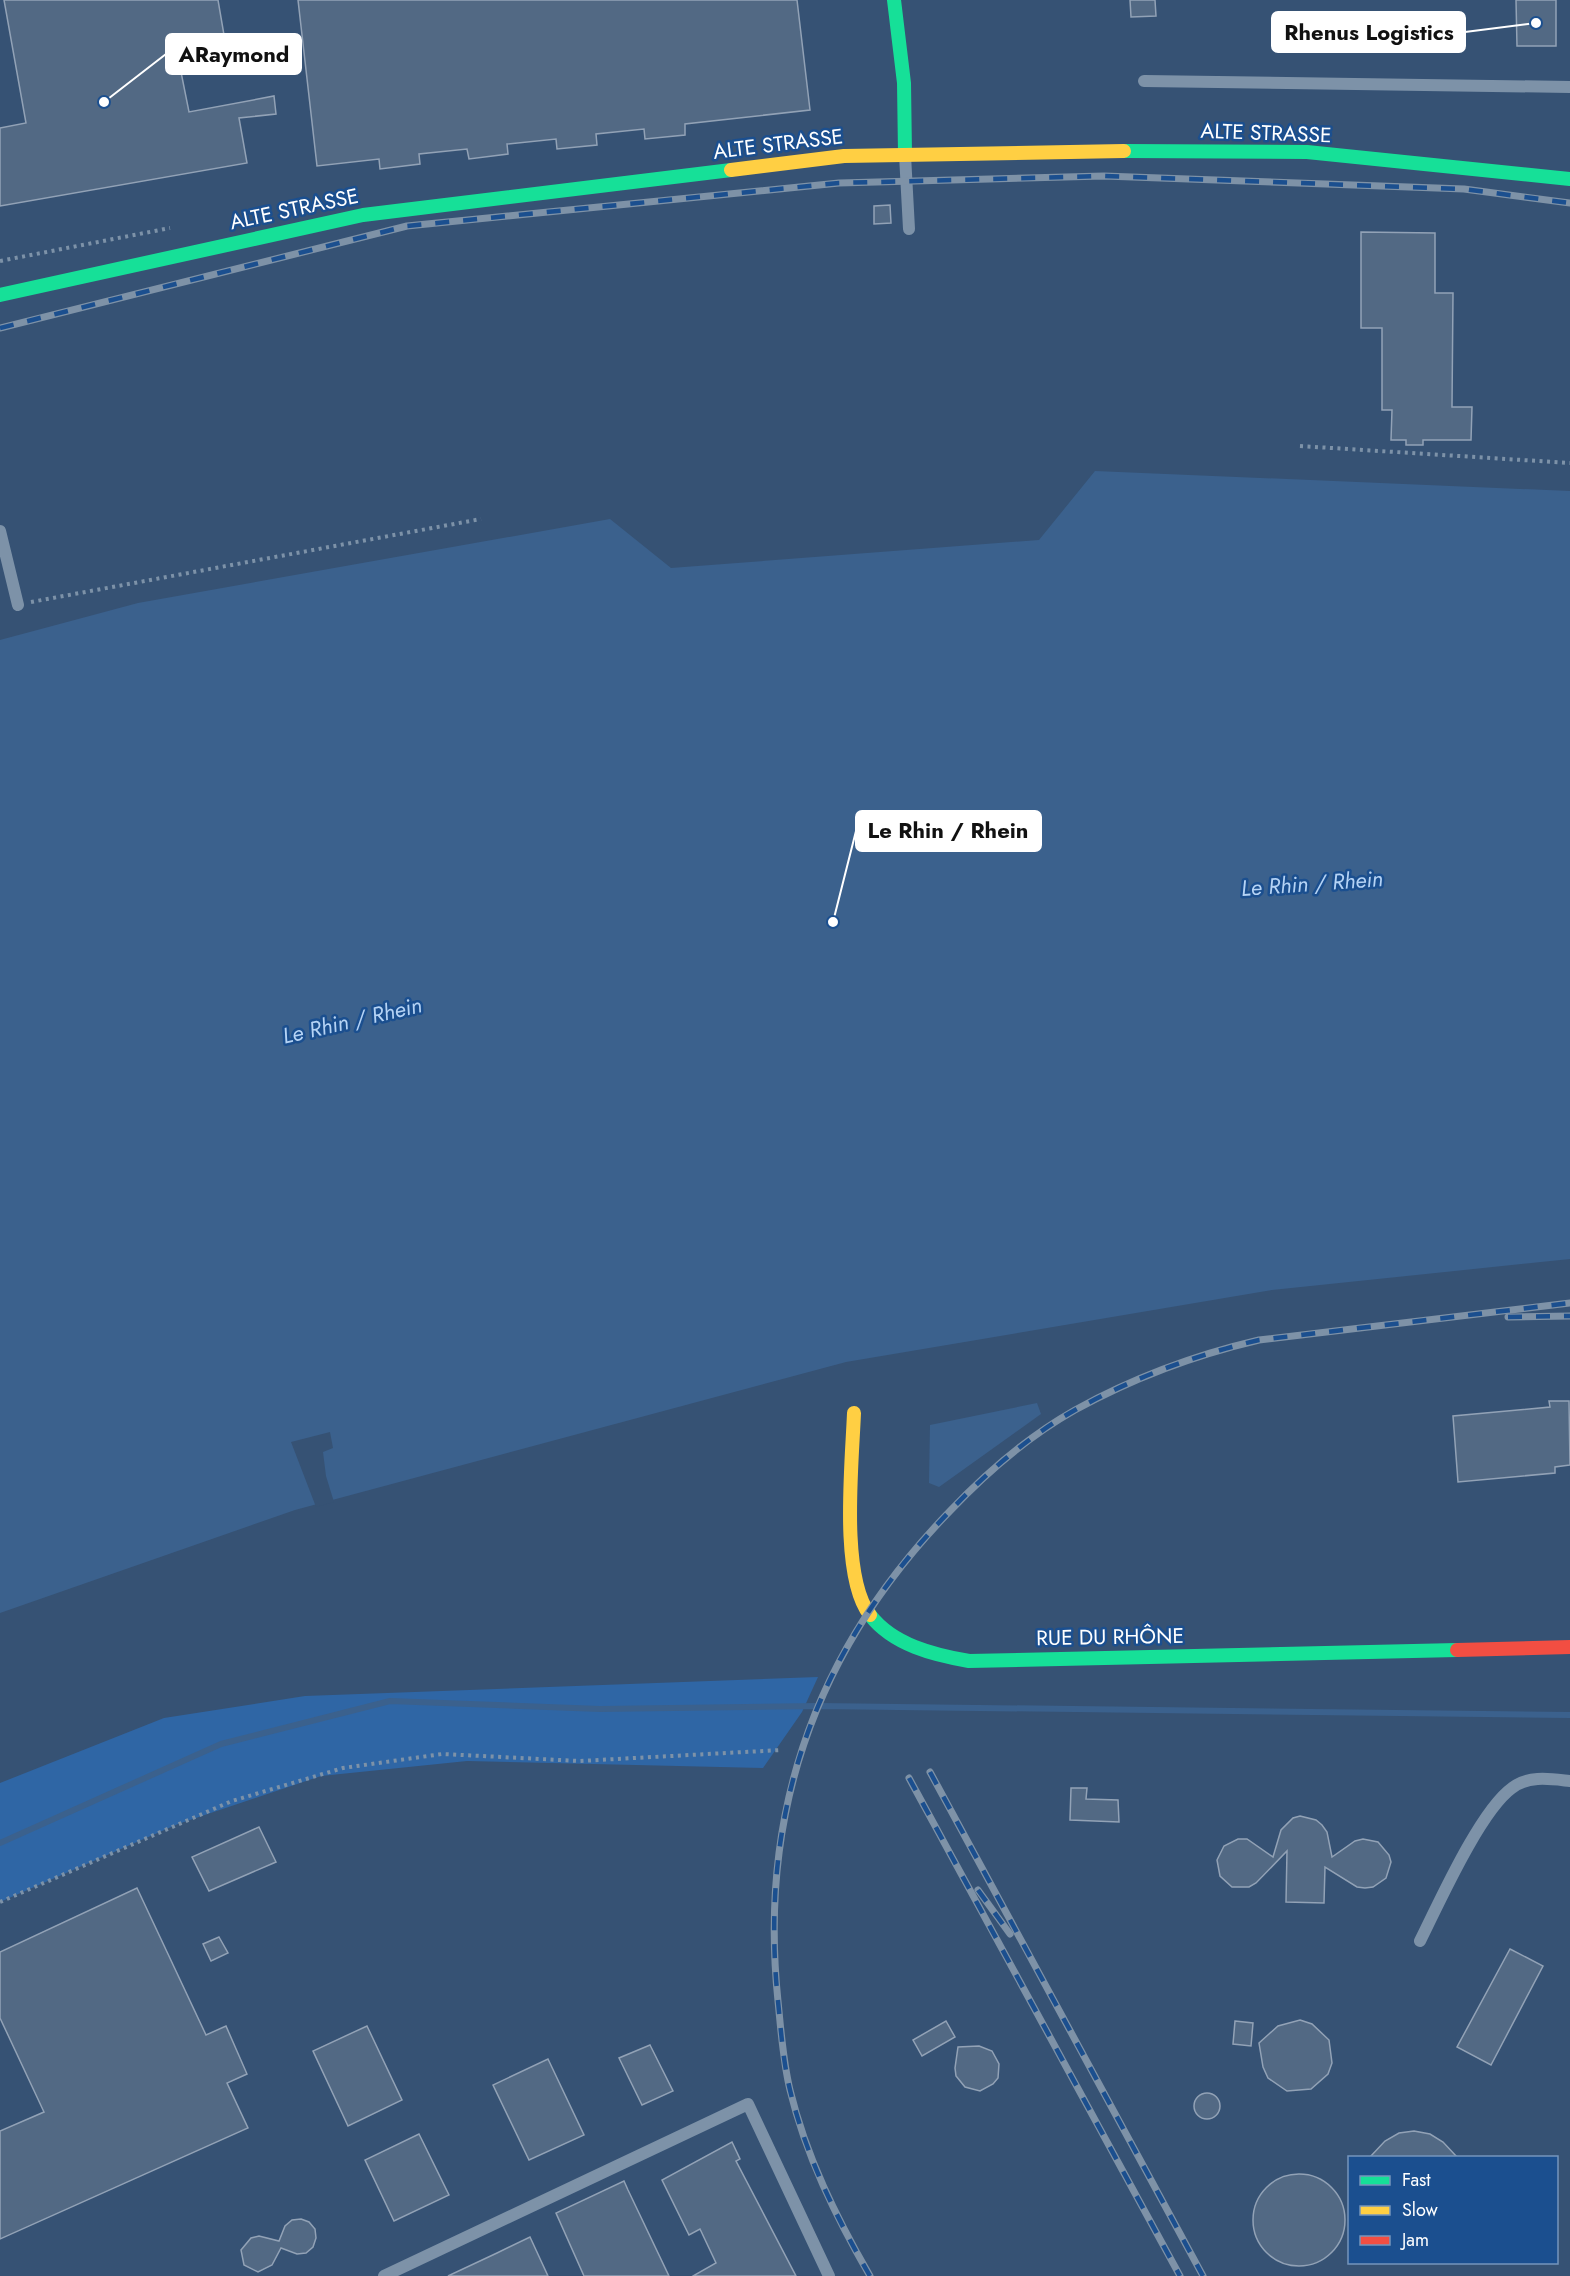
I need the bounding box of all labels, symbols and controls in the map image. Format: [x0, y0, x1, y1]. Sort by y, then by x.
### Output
callout: Rhenus Logistics [1272, 12, 1465, 52]
text: Rhenus Logistics [1284, 16, 1454, 48]
callout: ARaymond [166, 34, 301, 74]
text: ARaymond [178, 38, 289, 70]
street label: ALTE STRASSE [1200, 116, 1332, 150]
street label: ALTE STRASSE [711, 121, 845, 167]
street label: ALTE STRASSE [227, 181, 361, 237]
callout: Le Rhin / Rhein [856, 811, 1041, 851]
text: Le Rhin / Rhein [868, 814, 1028, 846]
water label: Le Rhin / Rhein [1240, 862, 1384, 904]
water label: Le Rhin / Rhein [279, 988, 425, 1052]
street label: RUE DU RHÔNE [1036, 1621, 1184, 1653]
legend [1348, 2156, 1558, 2264]
text: Fast [1402, 2167, 1431, 2193]
text: Slow [1402, 2197, 1439, 2223]
text: Jam [1400, 2227, 1429, 2253]

